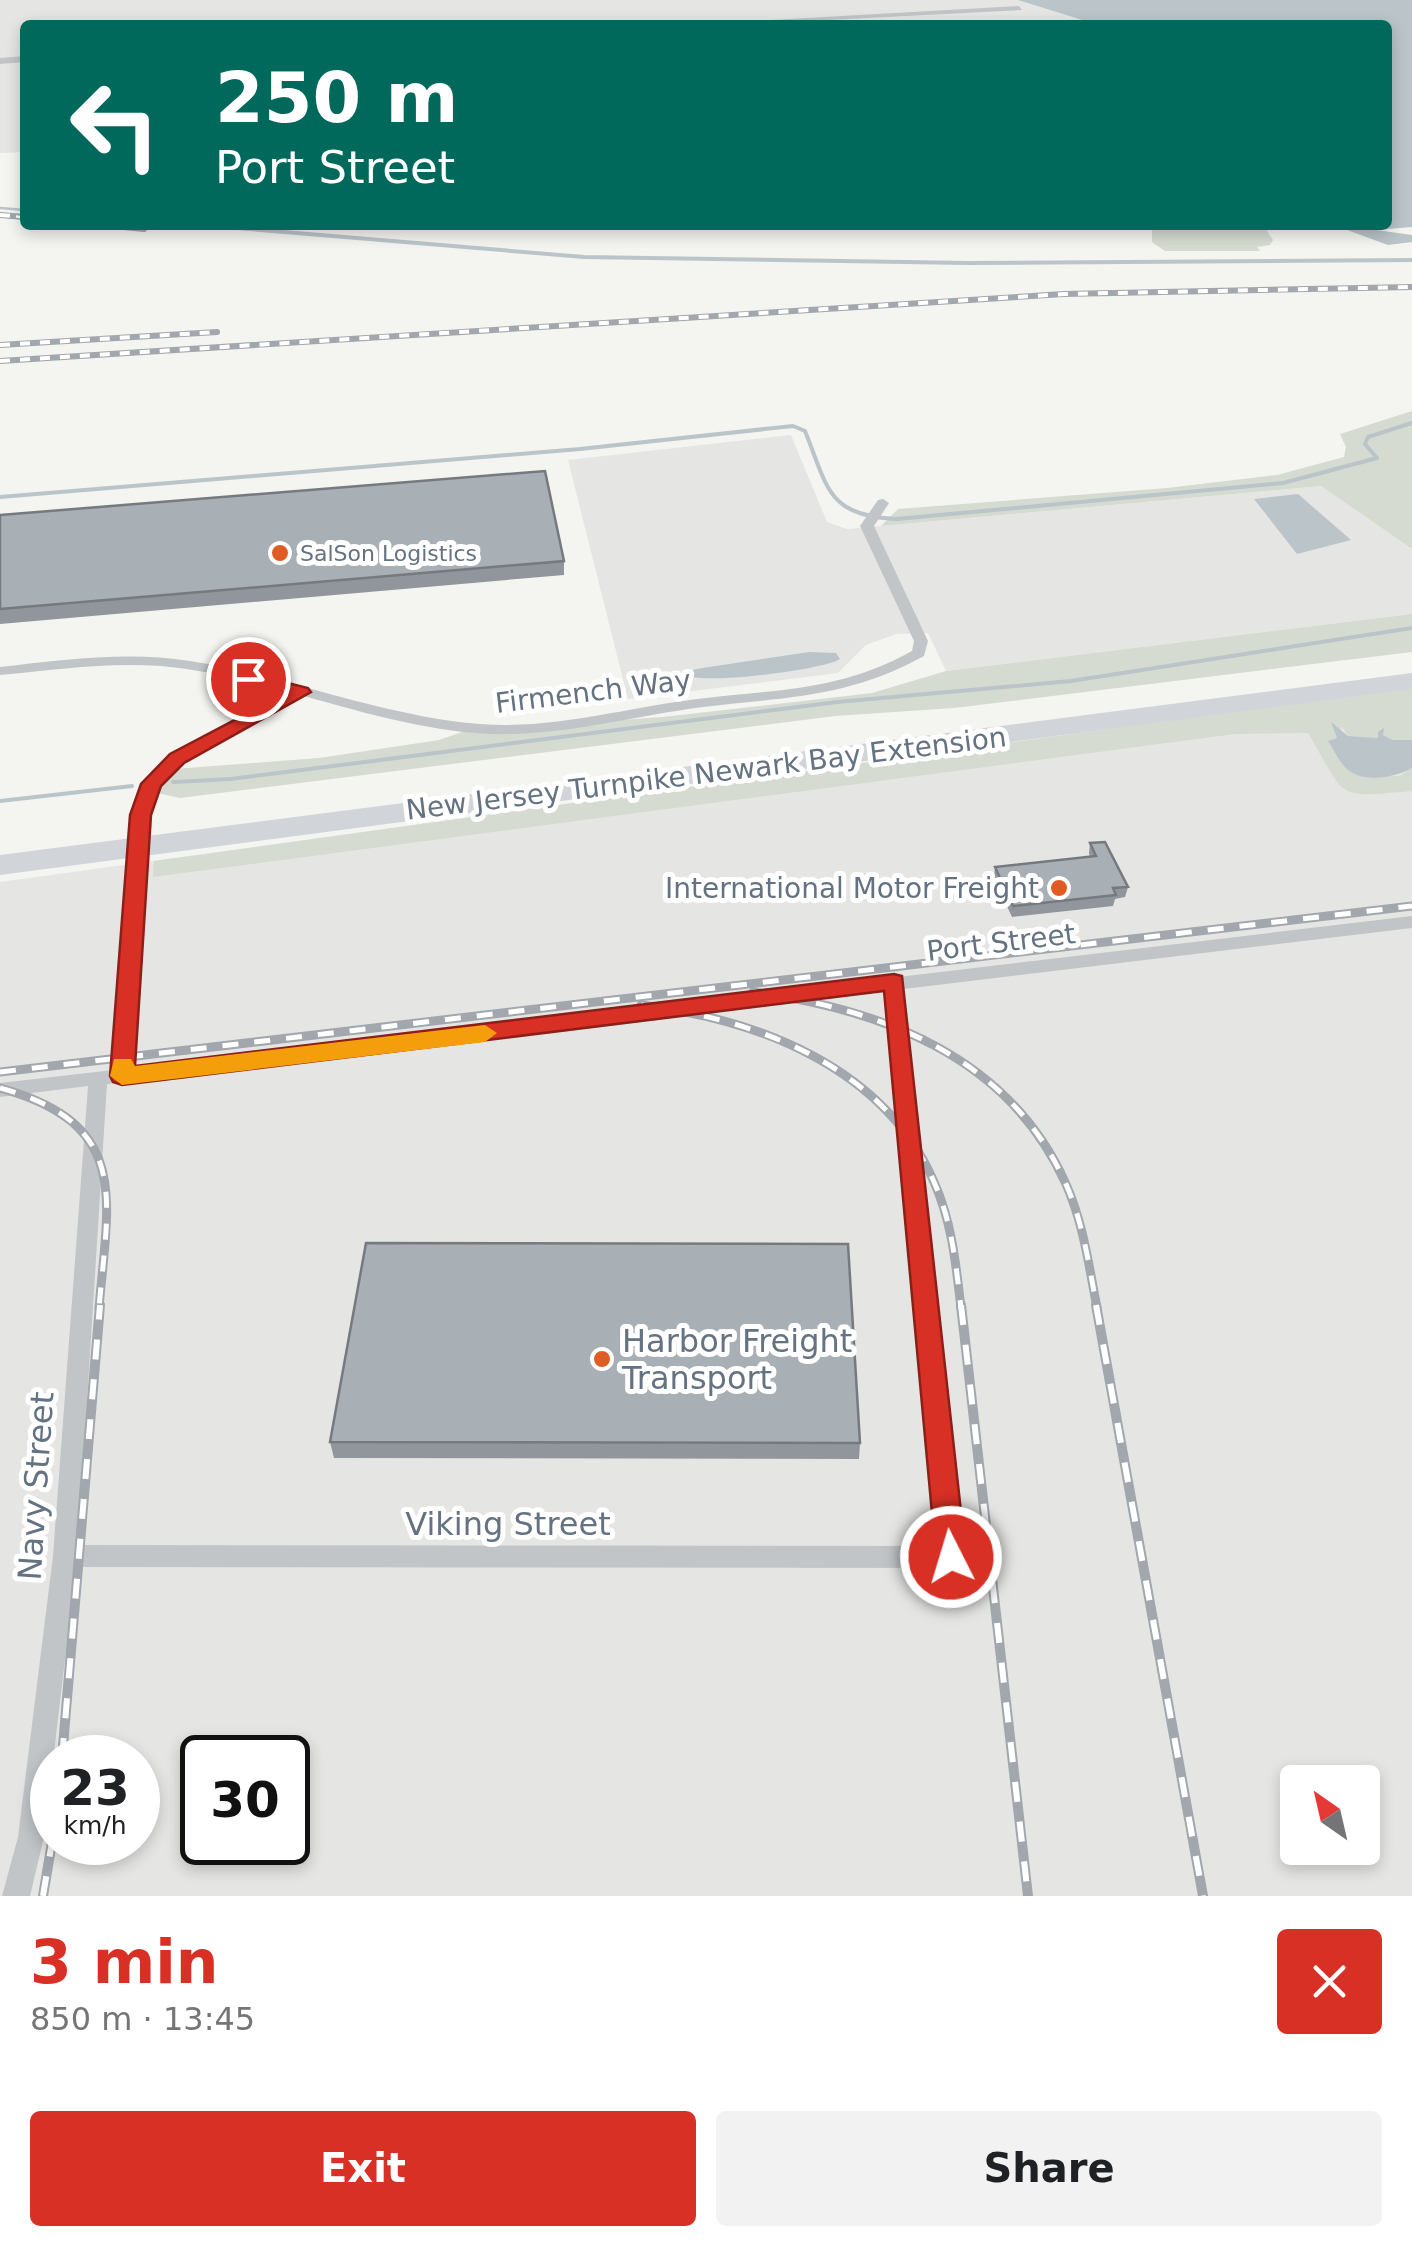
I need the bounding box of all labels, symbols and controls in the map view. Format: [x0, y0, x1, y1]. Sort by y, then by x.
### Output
text: 250 m [215, 57, 458, 139]
icon: left [50, 60, 180, 190]
text: Port Street [215, 141, 455, 194]
place label: SalSon Logistics [300, 541, 477, 566]
marker: SalSon Logistics [269, 542, 291, 564]
pin [206, 637, 291, 722]
icon: arrive [221, 652, 276, 707]
street label: Firmench Way [493, 663, 693, 720]
street label: New Jersey Turnpike Newark Bay Extension [404, 720, 1008, 827]
place label: International Motor Freight [665, 872, 1039, 905]
marker: International Motor Freight [1048, 877, 1070, 899]
street label: Port Street [925, 917, 1077, 968]
place label: Harbor Freight Transport [621, 1322, 852, 1397]
marker: Harbor Freight Transport [591, 1348, 613, 1370]
street label: Navy Street [10, 1390, 62, 1582]
street label: Viking Street [405, 1505, 611, 1543]
position arrow [899, 1505, 1003, 1609]
speed limit sign: 30 [180, 1735, 310, 1865]
text: 23 [60, 1759, 130, 1817]
north arrow [1280, 1765, 1380, 1865]
map controls [1280, 1765, 1380, 1865]
text: km/h [63, 1811, 127, 1840]
text: 3 min [30, 1927, 218, 1997]
button: close [1277, 1929, 1382, 2034]
text: 850 m · 13:45 [30, 2000, 255, 2038]
button: Exit [30, 2111, 696, 2226]
button: Share [716, 2111, 1382, 2226]

